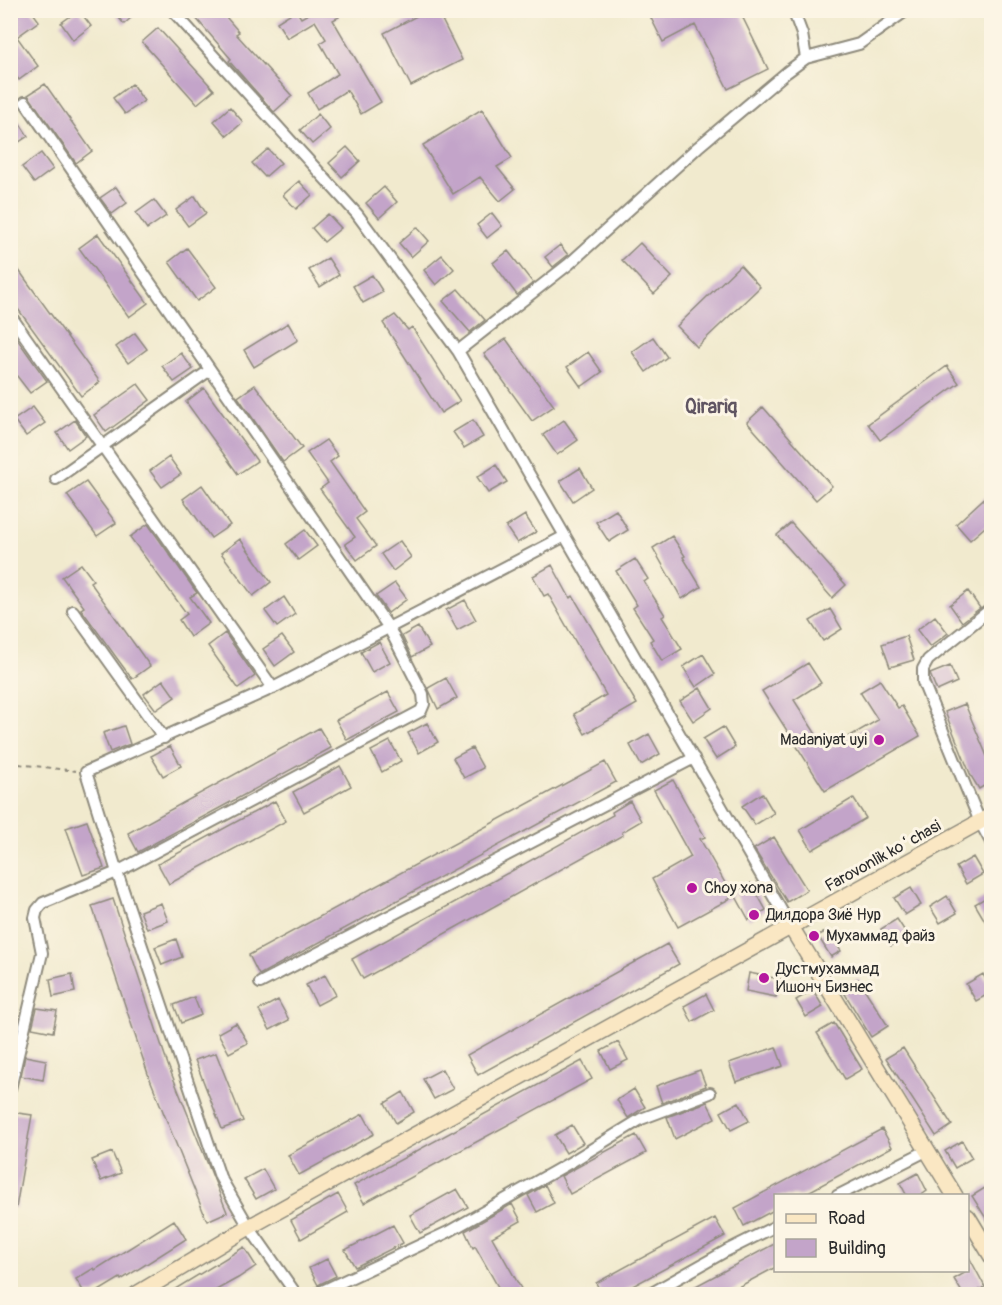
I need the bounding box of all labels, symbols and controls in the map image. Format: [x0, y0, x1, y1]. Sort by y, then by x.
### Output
district label: Qirariq [685, 394, 738, 419]
place label: Madaniyat uyi [780, 730, 867, 750]
marker: Madaniyat uyi [872, 733, 886, 747]
street label: Farovonlik koʻchasi [822, 816, 945, 896]
place label: Choy xona [704, 878, 773, 898]
marker: Choy xona [685, 881, 699, 895]
place label: Дилдора Зиё Нур [765, 905, 881, 925]
marker: Дилдора Зиё Нур [747, 908, 761, 922]
place label: Мухаммад файз [826, 926, 936, 946]
marker: Мухаммад файз [807, 929, 821, 943]
place label: Дустмухаммад Ишонч Бизнес [775, 959, 880, 997]
marker: Дустмухаммад Ишонч Бизнес [757, 971, 771, 985]
legend [774, 1194, 969, 1272]
text: Road [828, 1207, 865, 1230]
text: Building [828, 1237, 886, 1260]

